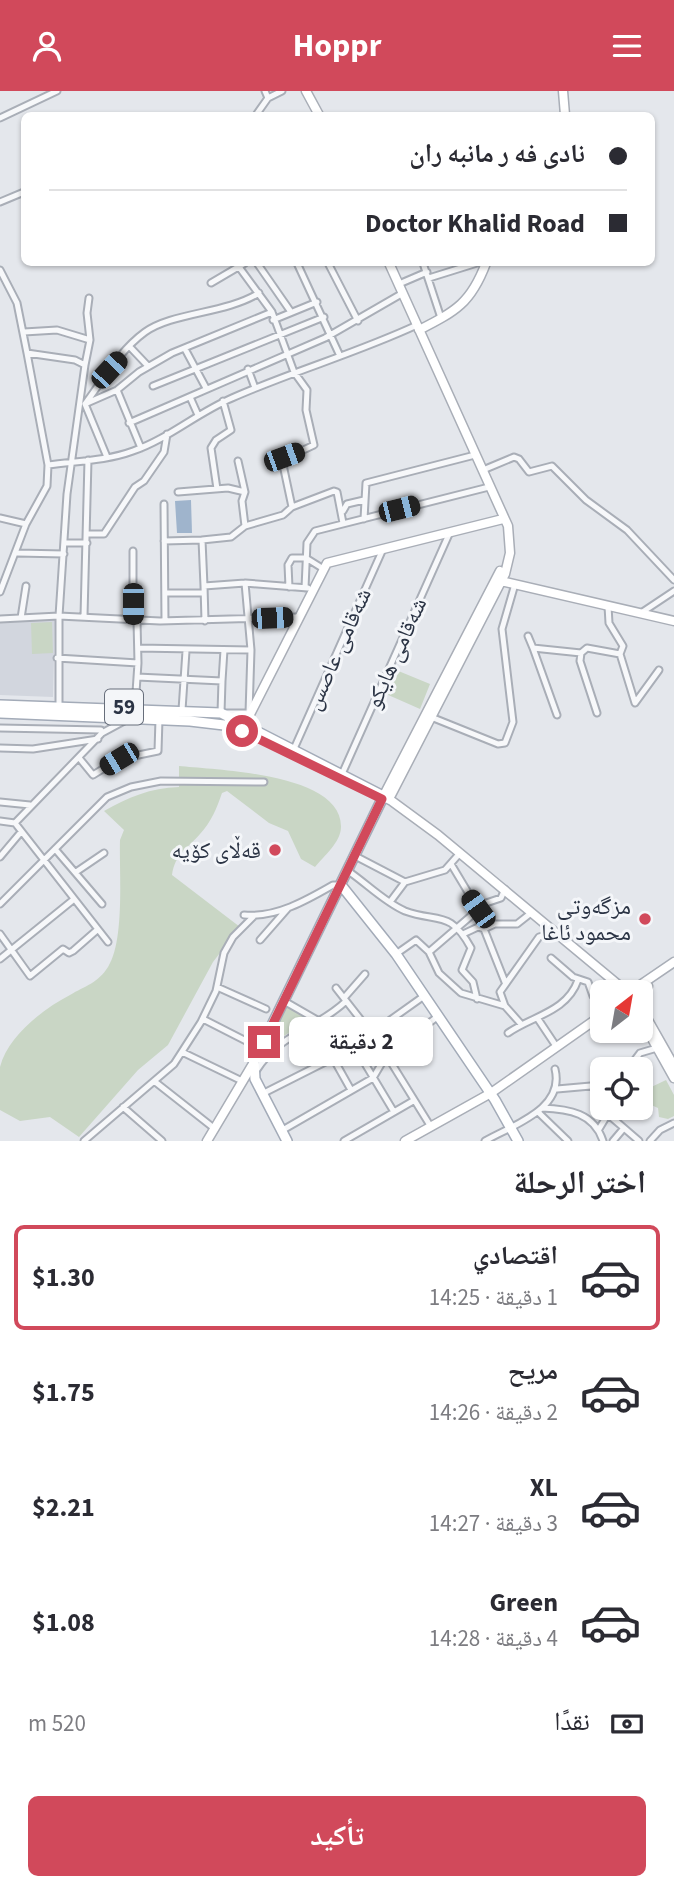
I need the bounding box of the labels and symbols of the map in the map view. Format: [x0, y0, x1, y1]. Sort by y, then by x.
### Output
car [87, 347, 132, 393]
car [261, 440, 308, 474]
car [377, 494, 422, 524]
car [123, 583, 144, 625]
street label: شه‌قامی عاصس [296, 583, 380, 715]
street label: شه‌قامی هایكو [357, 592, 435, 714]
car [251, 607, 294, 629]
road number: 59 [105, 689, 143, 725]
route start [226, 715, 258, 747]
car [96, 739, 143, 779]
place label: قەڵای کۆیە [172, 834, 261, 867]
marker: قەڵای کۆیە [267, 842, 283, 858]
car [458, 886, 499, 932]
place label: مزگه‌وتی محمود ئاغا [541, 890, 631, 949]
marker: مزگه‌وتی محمود ئاغا [637, 911, 653, 927]
north arrow [590, 980, 653, 1043]
callout: 2 دقيقة [288, 1017, 432, 1067]
route end [248, 1026, 280, 1058]

